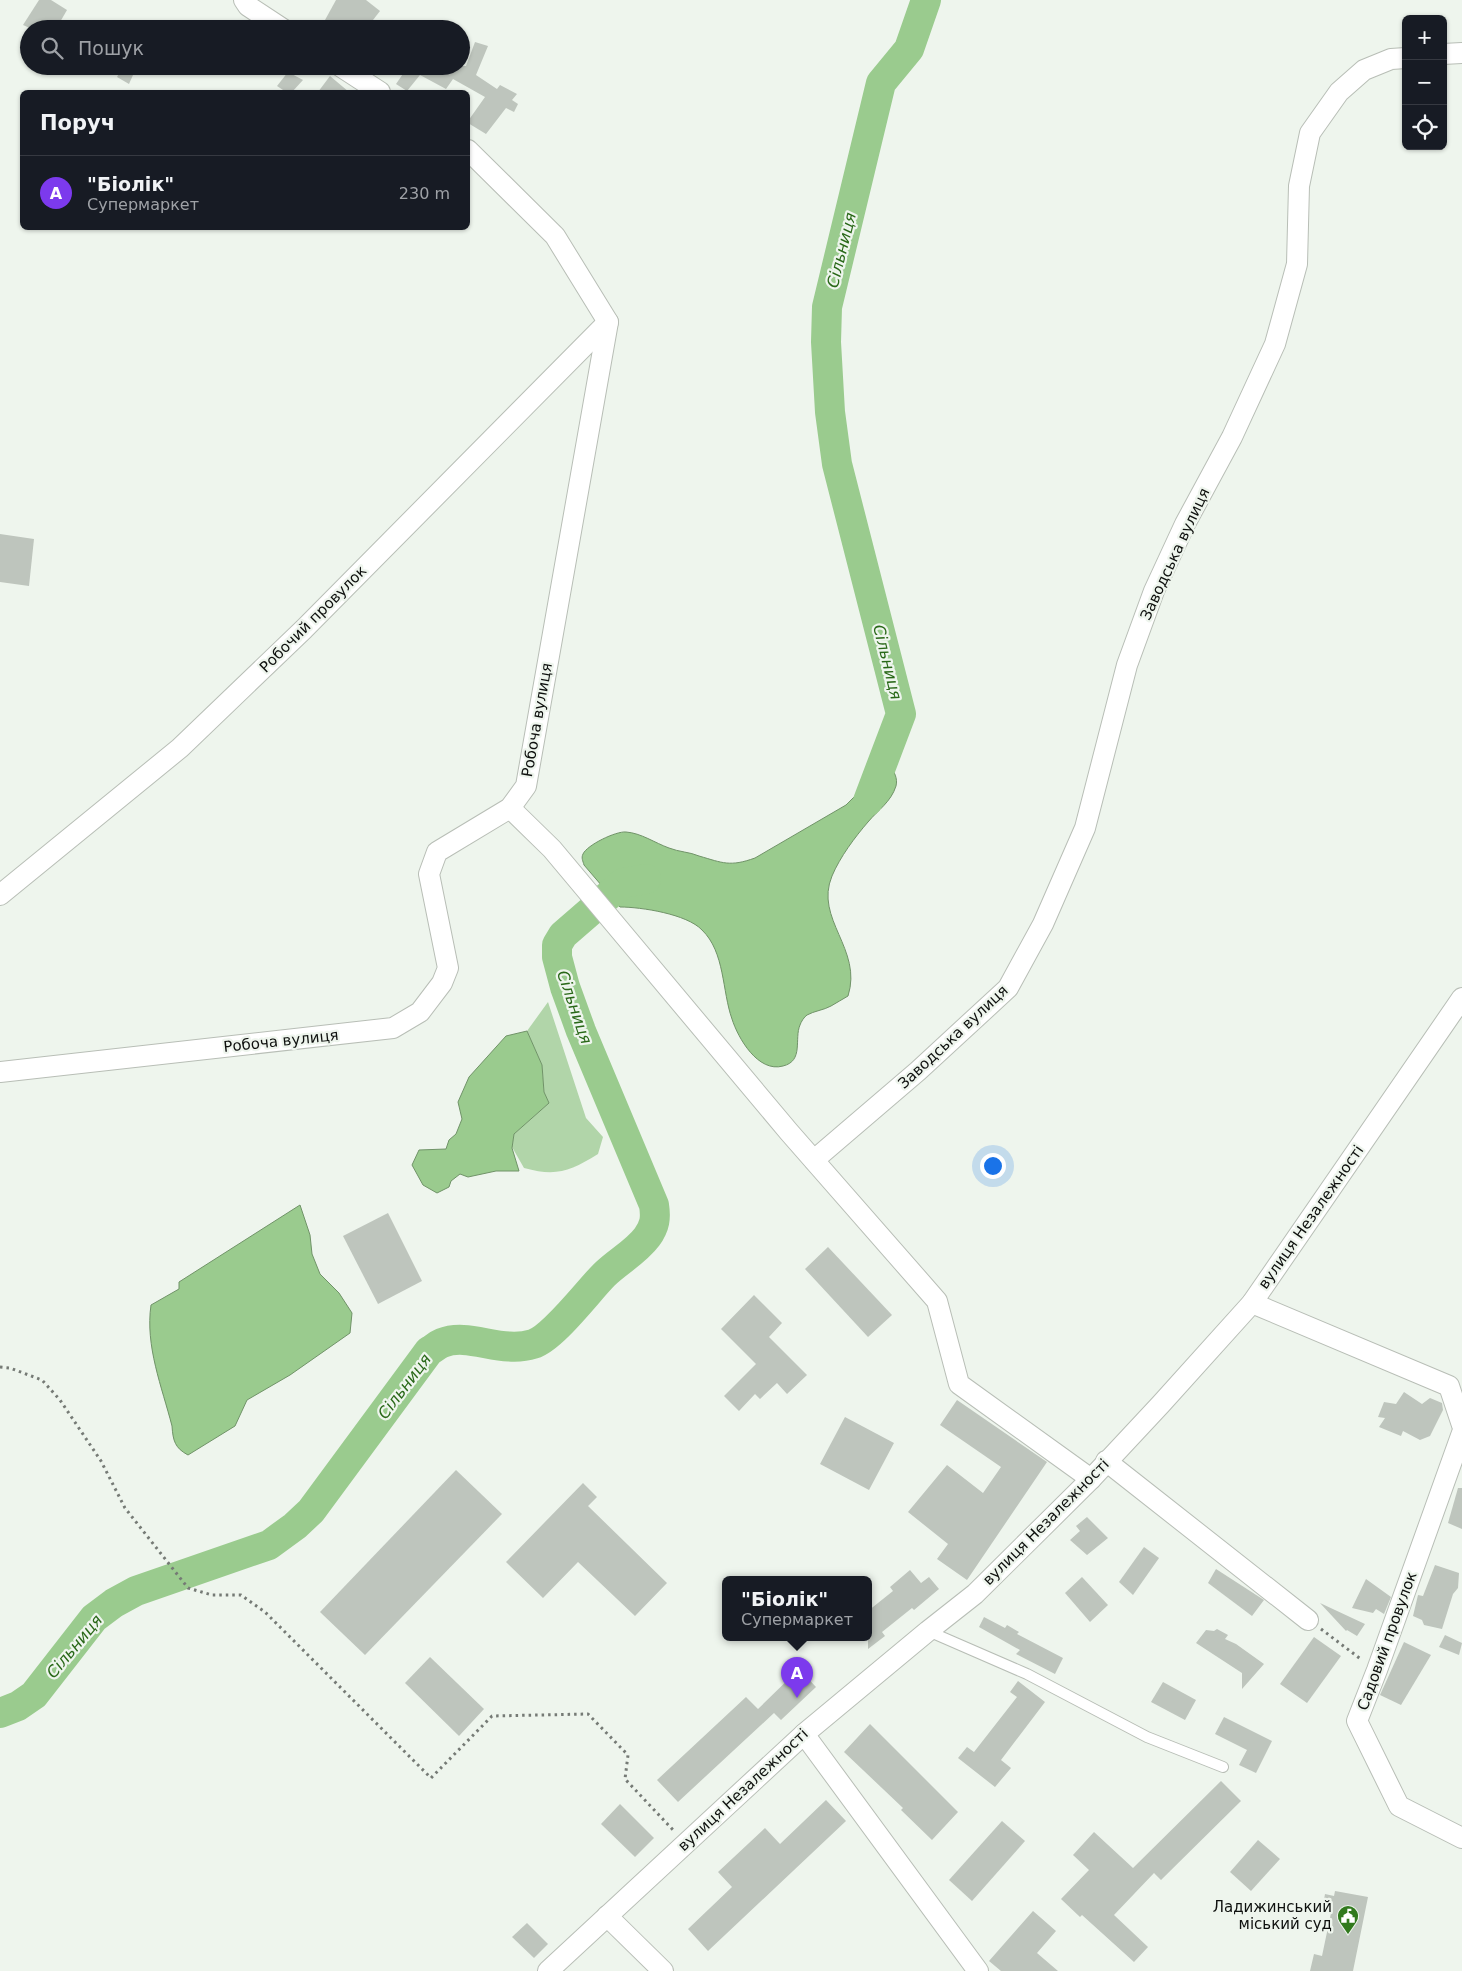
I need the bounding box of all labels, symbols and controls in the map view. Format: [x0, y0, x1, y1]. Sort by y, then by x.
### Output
map controls [1402, 15, 1447, 150]
button: + [1402, 15, 1447, 60]
search box [20, 20, 470, 75]
icon: search [38, 34, 66, 62]
text: Пошук [78, 37, 144, 59]
button: − [1402, 60, 1447, 105]
button: locate [1402, 105, 1447, 150]
text: Поруч [40, 111, 115, 135]
text: "Біолік" [87, 173, 174, 195]
text: A [50, 184, 62, 203]
text: 230 m [399, 184, 450, 203]
text: Супермаркет [87, 195, 199, 214]
water label: Сільниця [823, 210, 860, 290]
street label: Заводська вулиця [1137, 485, 1213, 623]
street label: Робочий провулок [256, 562, 370, 676]
water label: Сільниця [869, 623, 906, 702]
street label: Робоча вулиця [518, 661, 556, 779]
water label: Сільниця [553, 968, 596, 1047]
street label: Заводська вулиця [894, 981, 1012, 1093]
street label: Робоча вулиця [222, 1026, 340, 1056]
street label: вулиця Незалежності [1255, 1142, 1367, 1292]
your location [980, 1153, 1006, 1179]
water label: Сільниця [374, 1350, 435, 1423]
street label: вулиця Незалежності [979, 1455, 1113, 1589]
street label: Садовий провулок [1354, 1569, 1420, 1713]
popup [722, 1576, 872, 1641]
text: "Біолік" [741, 1588, 828, 1610]
text: Супермаркет [741, 1610, 853, 1629]
water label: Сільниця [42, 1611, 107, 1682]
pin: A [781, 1657, 813, 1698]
street label: вулиця Незалежності [674, 1725, 812, 1855]
place label: Ладижинський міський суд [1213, 1898, 1332, 1933]
public building icon: Ладижинський міський суд [1336, 1904, 1360, 1935]

